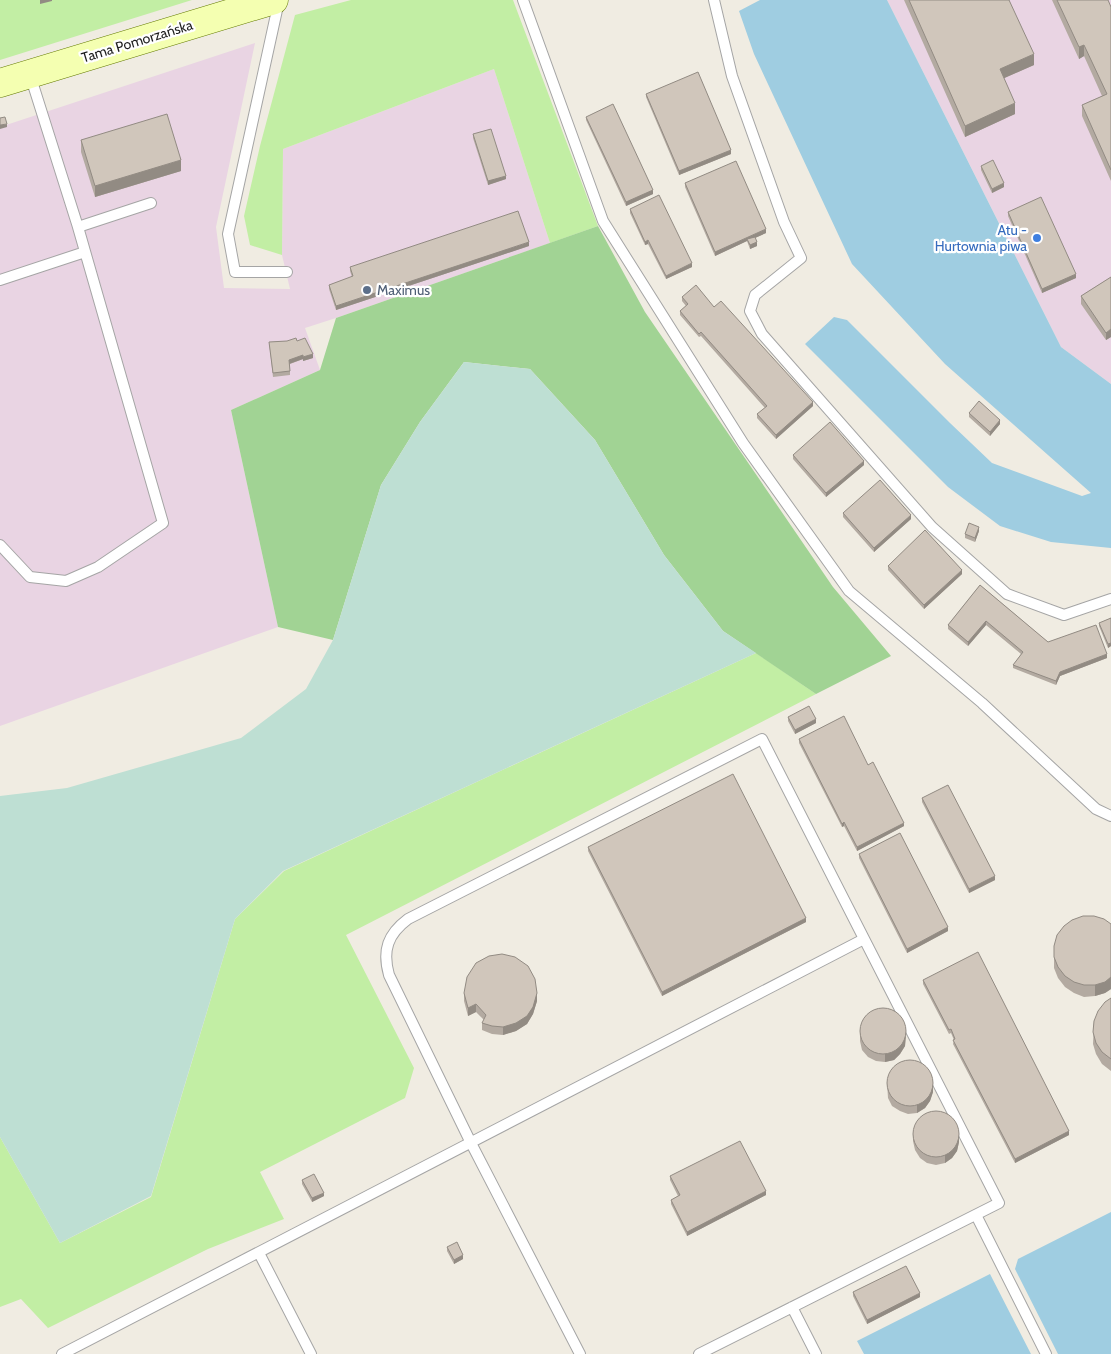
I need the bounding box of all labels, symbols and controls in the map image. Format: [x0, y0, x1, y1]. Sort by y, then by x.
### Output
street label: Tama Pomorzańska [79, 15, 195, 66]
place label: Atu - Hurtownia piwa [935, 221, 1027, 255]
marker: Atu - Hurtownia piwa [1031, 232, 1043, 244]
place label: Maximus [377, 281, 430, 299]
marker: Maximus [361, 284, 373, 296]

